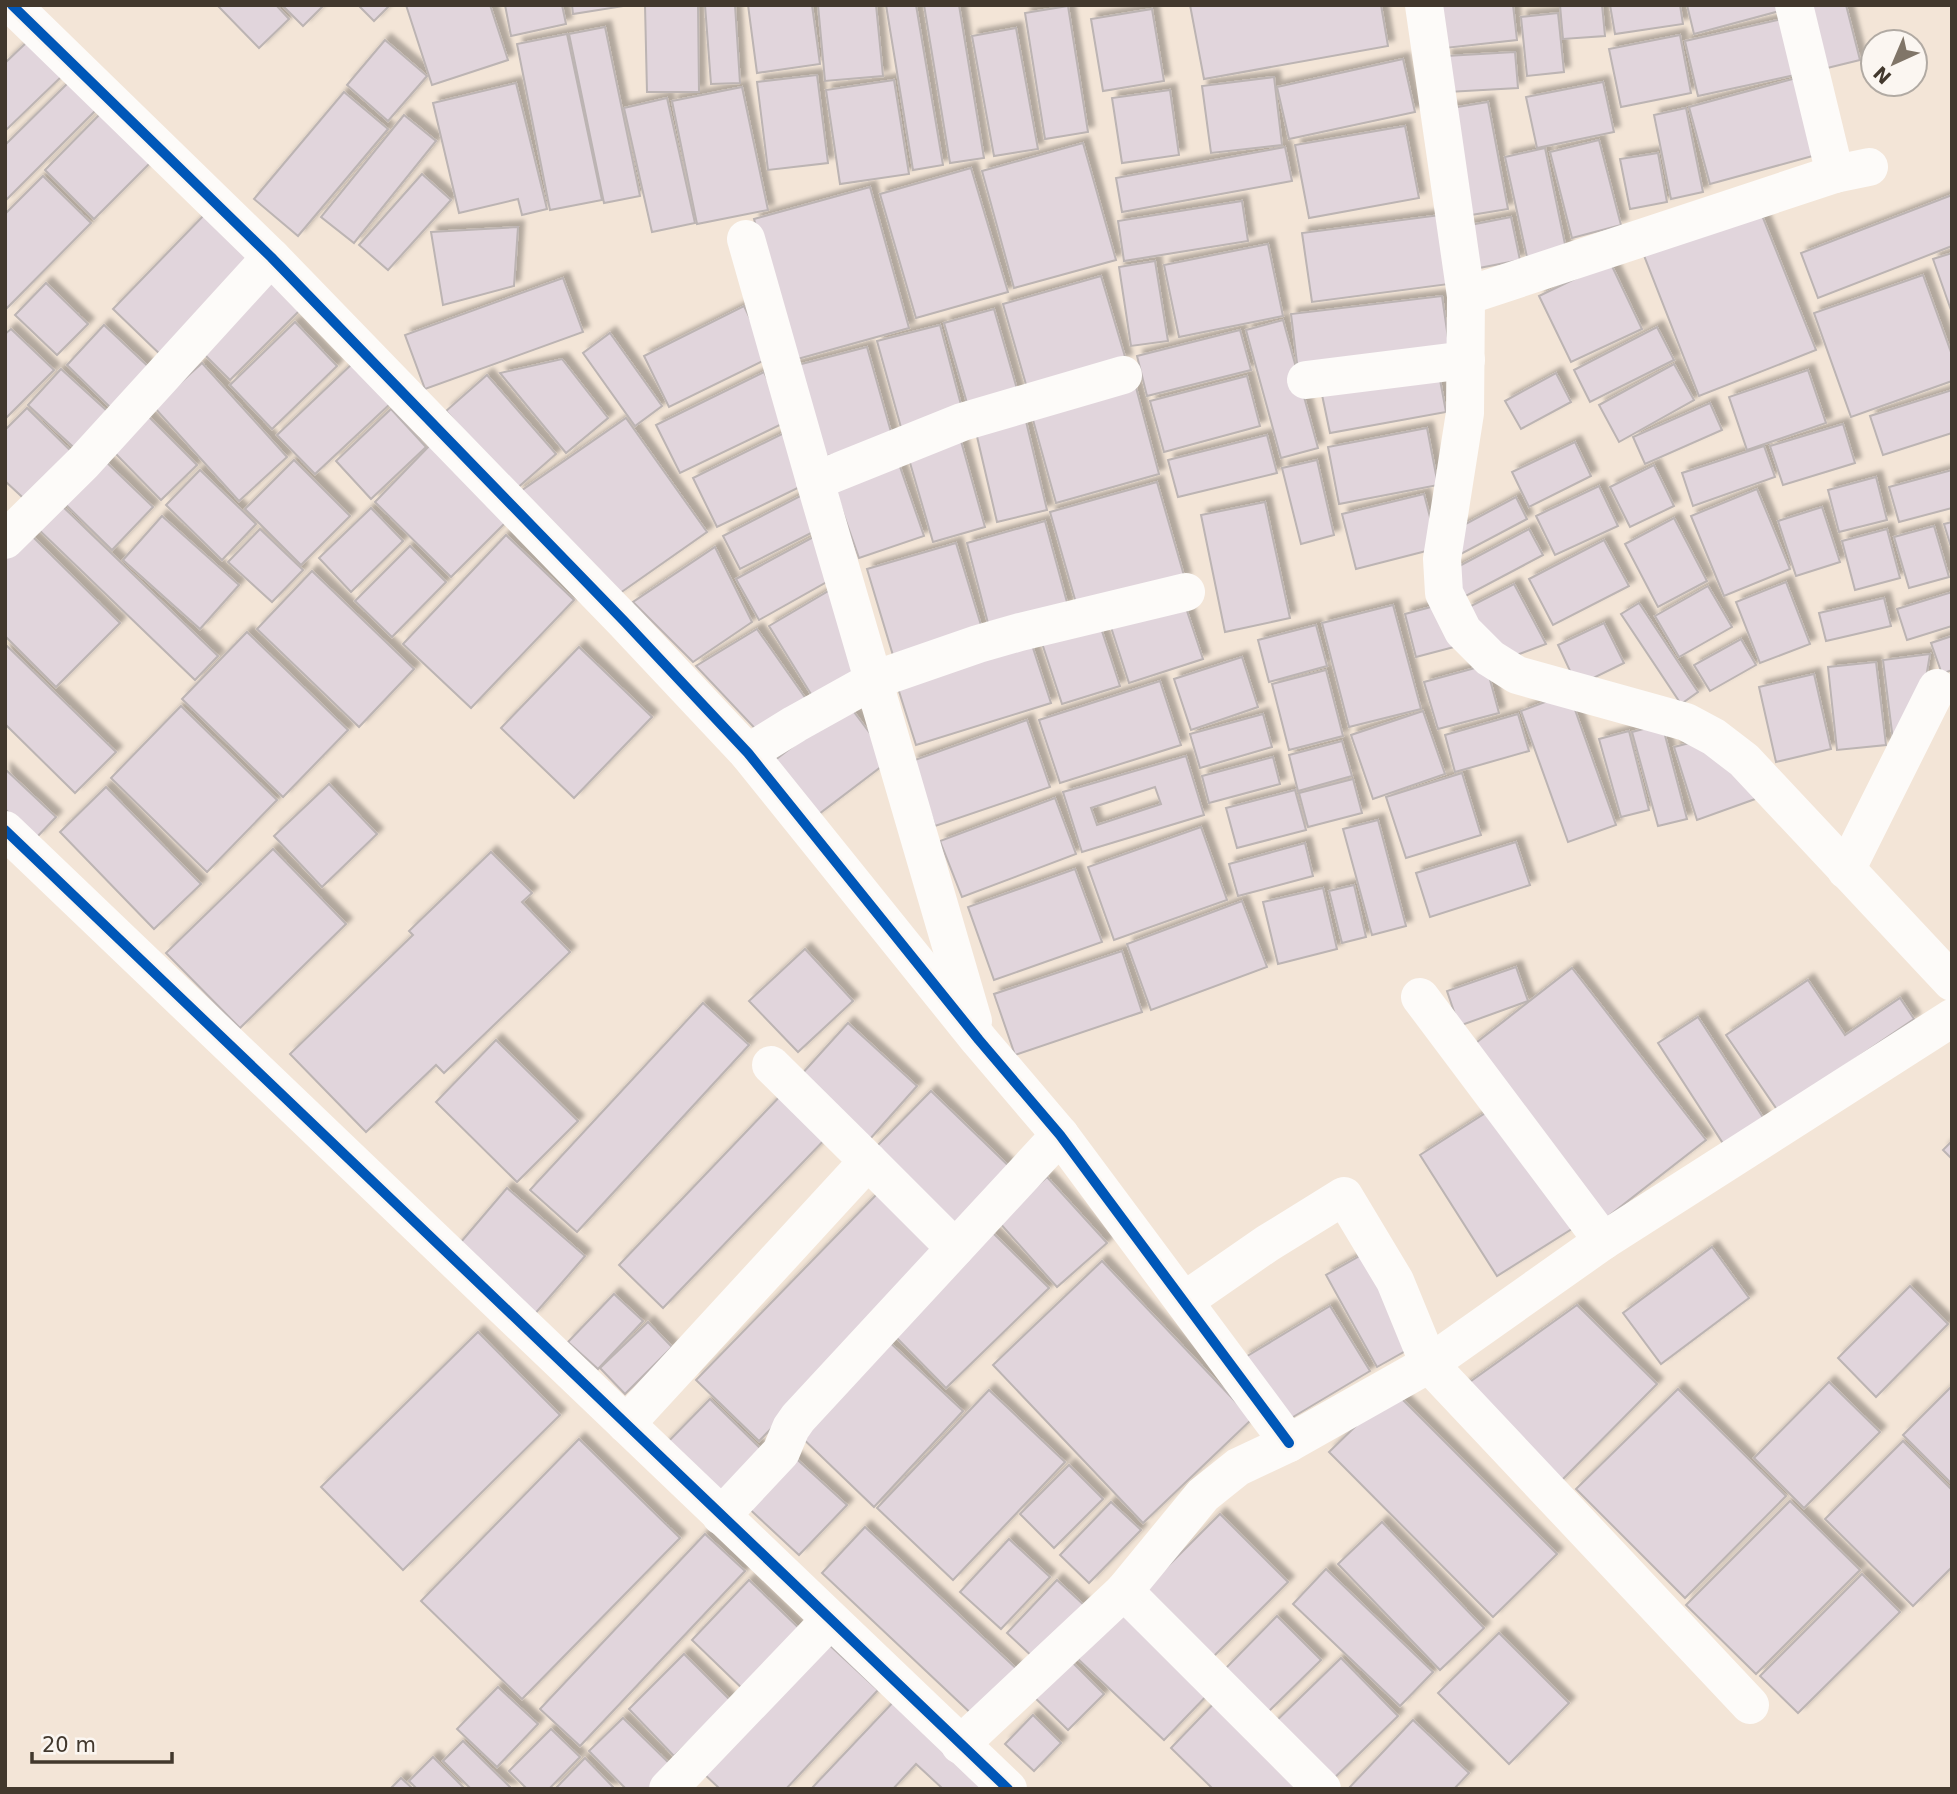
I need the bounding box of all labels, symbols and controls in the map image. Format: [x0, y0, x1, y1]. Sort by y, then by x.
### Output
north arrow [1859, 28, 1929, 98]
text: N [1869, 62, 1896, 89]
scale bar [32, 1720, 172, 1764]
text: 20 m [42, 1733, 96, 1757]

